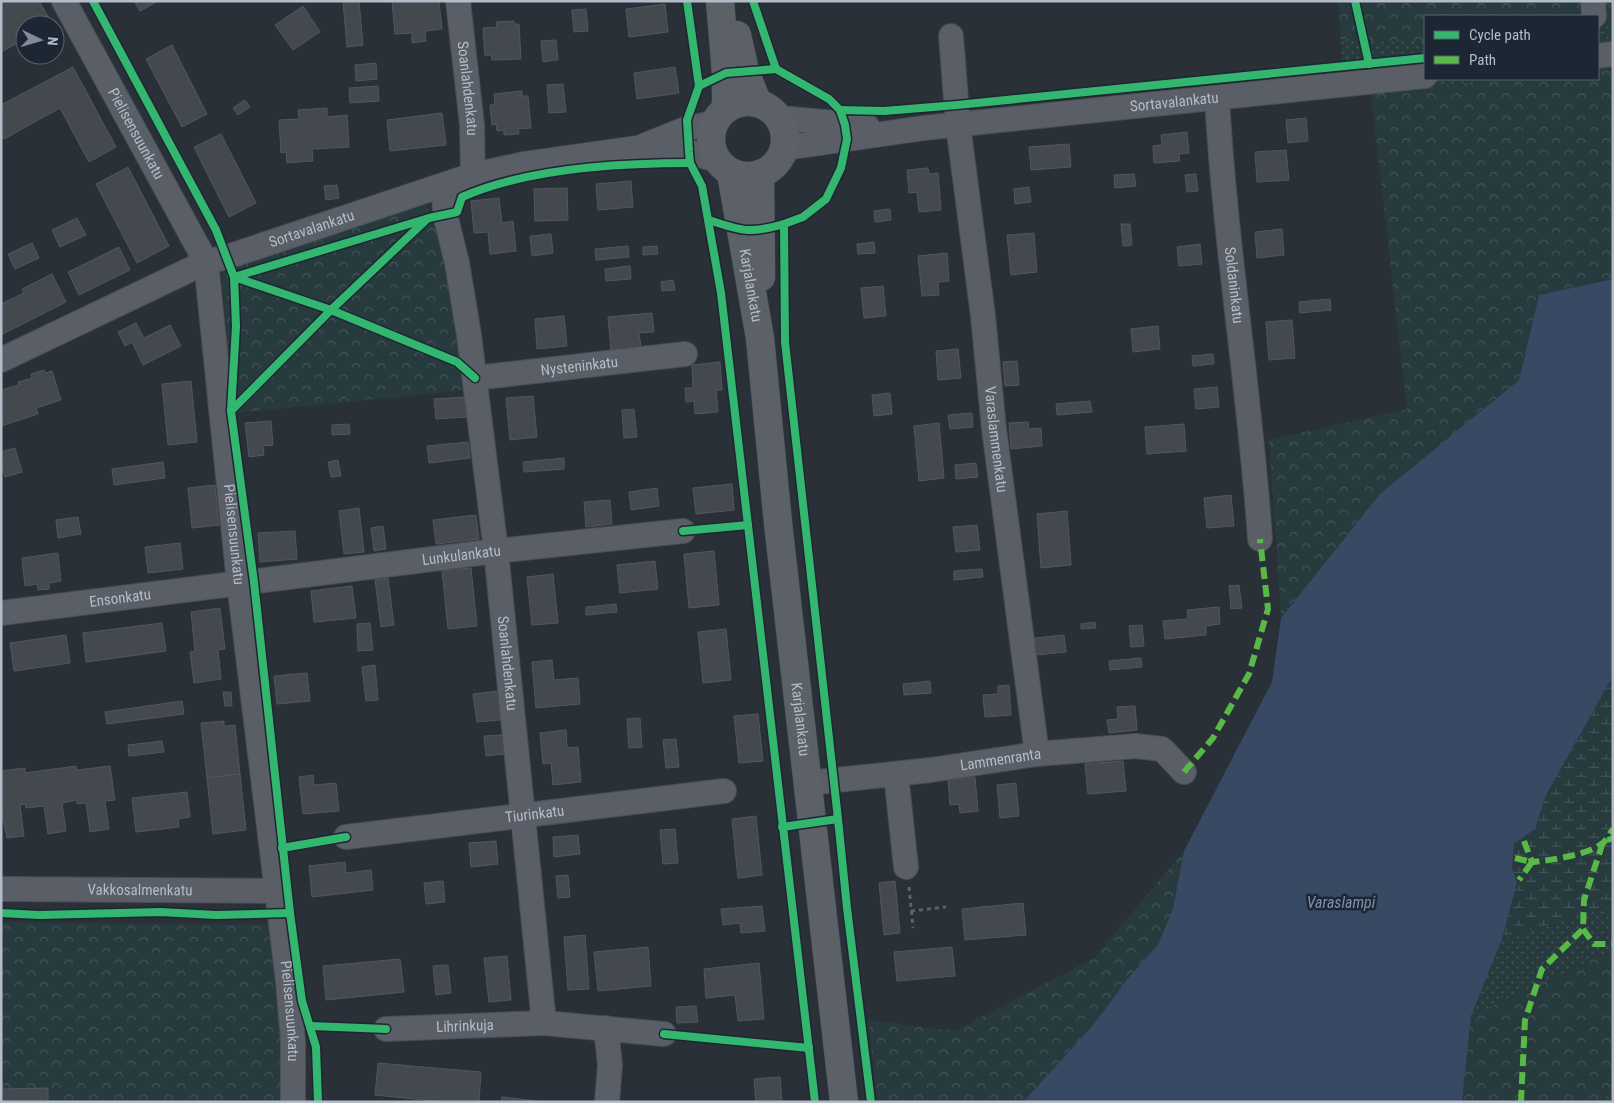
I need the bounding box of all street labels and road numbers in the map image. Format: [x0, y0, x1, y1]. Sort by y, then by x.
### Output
street label: Soanlahdenkatu [454, 40, 481, 136]
street label: Pielisensuunkatu [104, 85, 168, 182]
street label: Sortavalankatu [1129, 88, 1219, 116]
street label: Sortavalankatu [267, 206, 357, 251]
street label: Soldaninkatu [1221, 246, 1247, 325]
street label: Karjalankatu [735, 247, 766, 323]
street label: Nysteninkatu [540, 353, 619, 379]
street label: Varaslammenkatu [981, 386, 1011, 494]
street label: Pielisensuunkatu [220, 483, 248, 586]
street label: Lunkulankatu [421, 542, 502, 569]
street label: Ensonkatu [88, 585, 152, 611]
street label: Soanlahdenkatu [494, 615, 521, 711]
street label: Karjalankatu [787, 681, 814, 757]
street label: Lammenranta [959, 745, 1042, 774]
street label: Tiurinkatu [504, 802, 565, 827]
street label: Vakkosalmenkatu [87, 881, 193, 899]
street label: Pielisensuunkatu [277, 960, 302, 1062]
street label: Lihrinkuja [436, 1016, 494, 1036]

